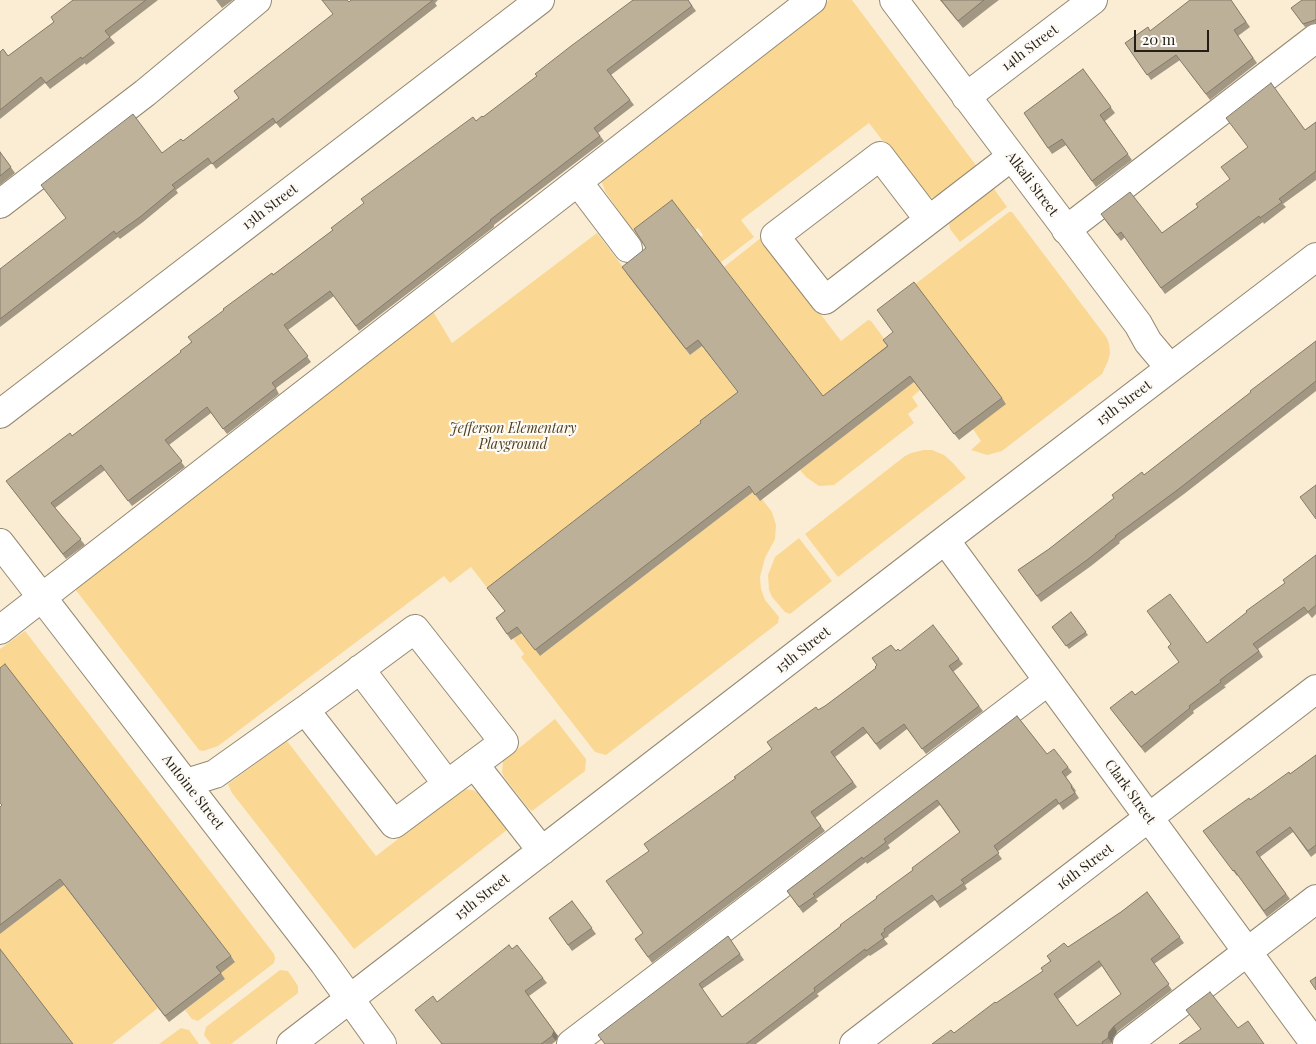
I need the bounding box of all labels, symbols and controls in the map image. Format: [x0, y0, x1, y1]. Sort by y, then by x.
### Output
scale bar [1136, 20, 1211, 52]
street label: 14th Street [998, 21, 1062, 75]
text: 20 m [1142, 29, 1175, 49]
street label: Alkali Street [1002, 148, 1062, 220]
street label: 13th Street [239, 181, 301, 233]
street label: 15th Street [1093, 377, 1155, 429]
park label: Jefferson Elementary Playground [449, 421, 577, 454]
street label: 15th Street [772, 623, 834, 677]
street label: Antoine Street [159, 751, 227, 833]
street label: Clark Street [1101, 757, 1159, 827]
street label: 16th Street [1053, 840, 1117, 894]
street label: 15th Street [451, 870, 513, 924]

